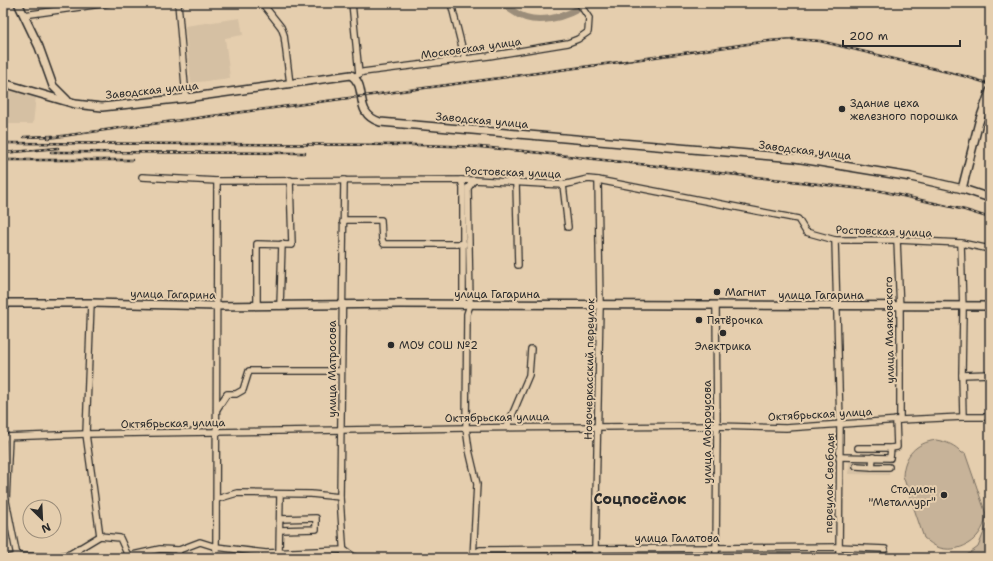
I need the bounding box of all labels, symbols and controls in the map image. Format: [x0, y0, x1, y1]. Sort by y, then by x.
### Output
scale bar [843, 22, 960, 48]
text: 200 m [849, 28, 888, 44]
street label: Московская улица [420, 34, 523, 63]
street label: Заводская улица [105, 78, 199, 103]
place label: Здание цеха железного порошка [850, 96, 958, 124]
marker: Здание цеха железного порошка [837, 104, 847, 114]
street label: Заводская улица [435, 109, 529, 132]
street label: Заводская улица [758, 137, 852, 164]
street label: Ростовская улица [464, 163, 562, 182]
street label: Ростовская улица [835, 222, 933, 241]
street label: улица Маяковского [881, 276, 898, 384]
place label: Магнит [725, 285, 766, 300]
street label: улица Гагарина [130, 286, 216, 303]
street label: улица Гагарина [454, 287, 540, 302]
marker: Магнит [712, 287, 722, 297]
street label: улица Гагарина [778, 288, 864, 303]
street label: Новочеркасский переулок [581, 298, 598, 440]
place label: Пятёрочка [707, 313, 763, 328]
marker: Пятёрочка [694, 315, 704, 325]
street label: улица Матросова [325, 320, 340, 418]
marker: Электрика [718, 328, 728, 338]
place label: МОУ СОШ №2 [399, 338, 478, 353]
place label: Электрика [695, 339, 751, 354]
marker: МОУ СОШ №2 [386, 340, 396, 350]
street label: улица Мокроусова [700, 380, 715, 484]
street label: Октябрьская улица [767, 404, 873, 425]
street label: Октябрьская улица [445, 409, 550, 426]
street label: Октябрьская улица [121, 415, 226, 432]
street label: переулок Свободы [821, 433, 838, 533]
place label: Стадион "Металлург" [869, 482, 936, 510]
district label: Соцпосёлок [594, 489, 687, 509]
marker: Стадион "Металлург" [939, 490, 949, 500]
north arrow [22, 499, 62, 539]
text: N [39, 519, 53, 536]
street label: улица Галатова [634, 531, 720, 546]

